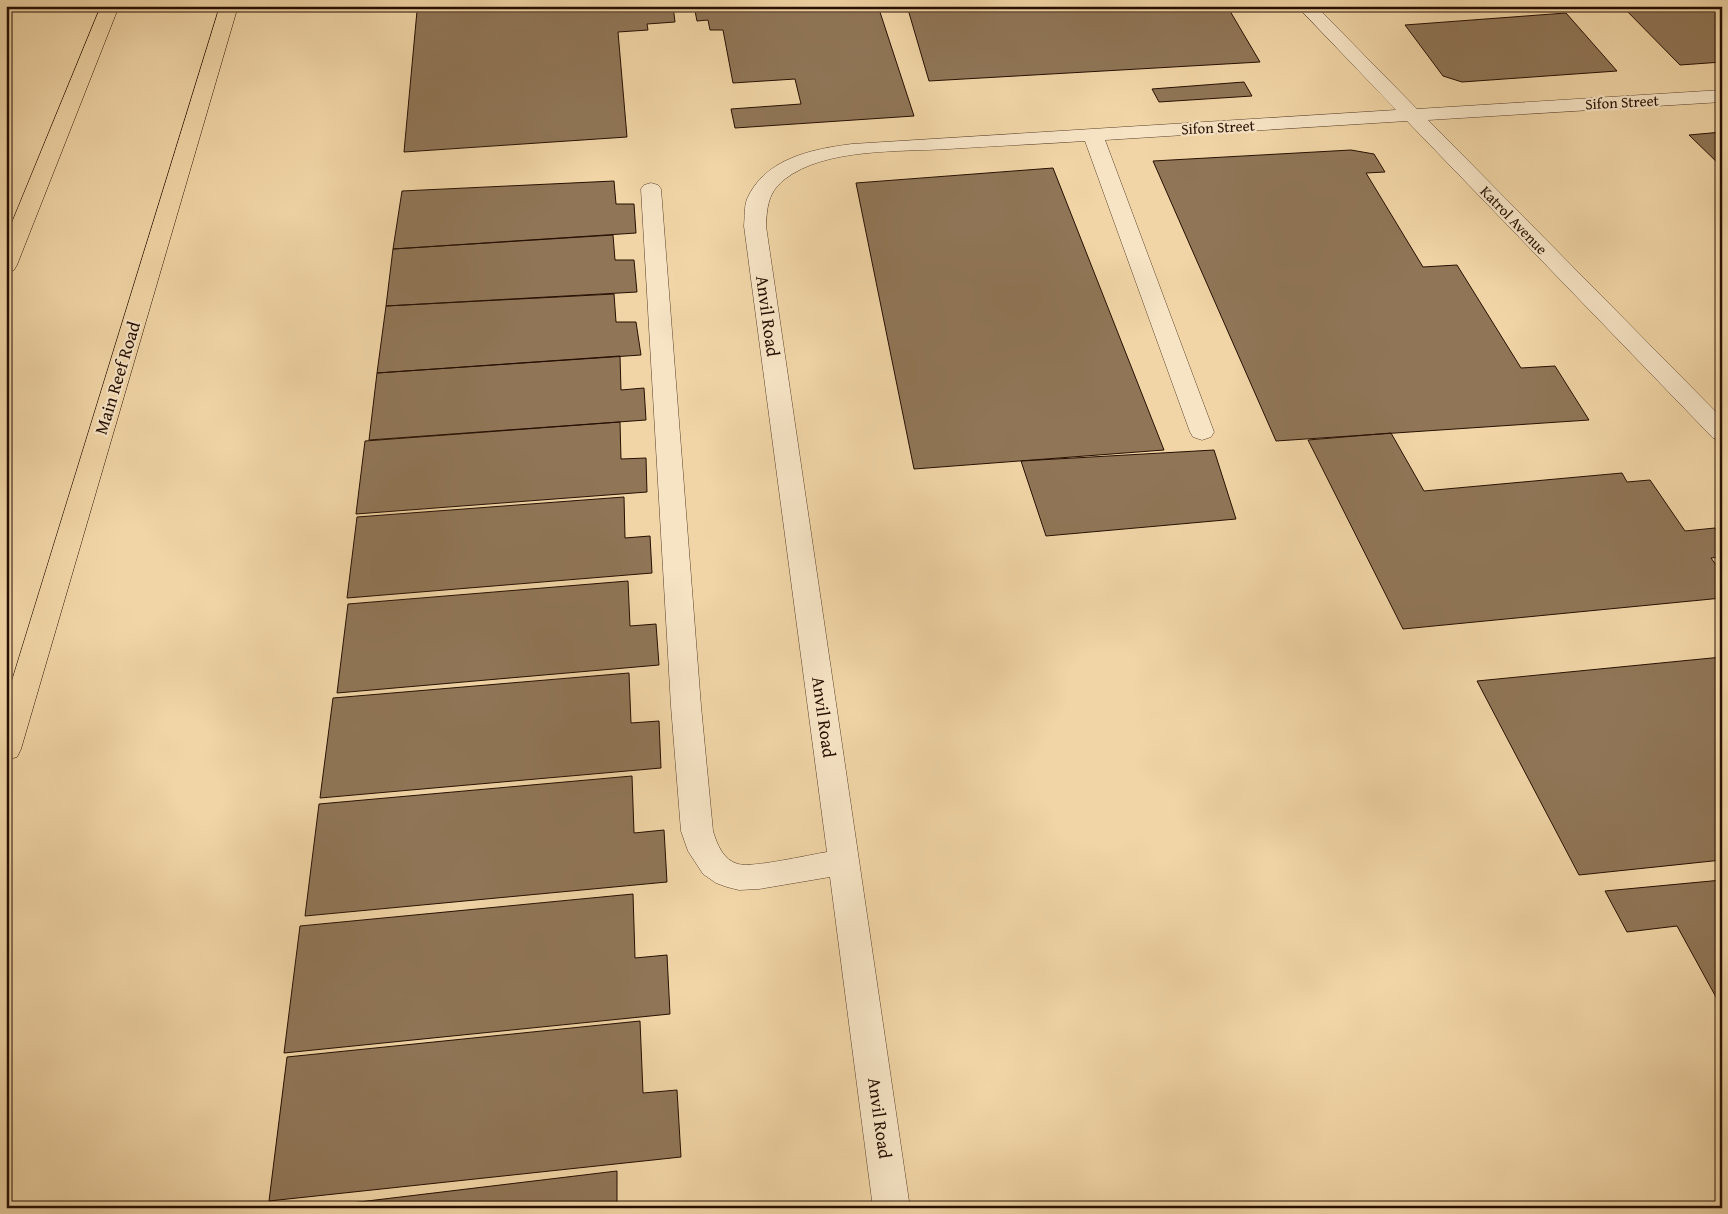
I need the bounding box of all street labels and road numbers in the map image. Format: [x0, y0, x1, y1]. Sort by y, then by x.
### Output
street label: Sifon Street [1585, 90, 1660, 114]
street label: Sifon Street [1181, 115, 1256, 139]
street label: Katrol Avenue [1476, 181, 1552, 259]
street label: Anvil Road [749, 274, 787, 359]
street label: Main Reef Road [87, 318, 147, 438]
street label: Anvil Road [805, 675, 843, 760]
street label: Anvil Road [861, 1076, 899, 1161]

